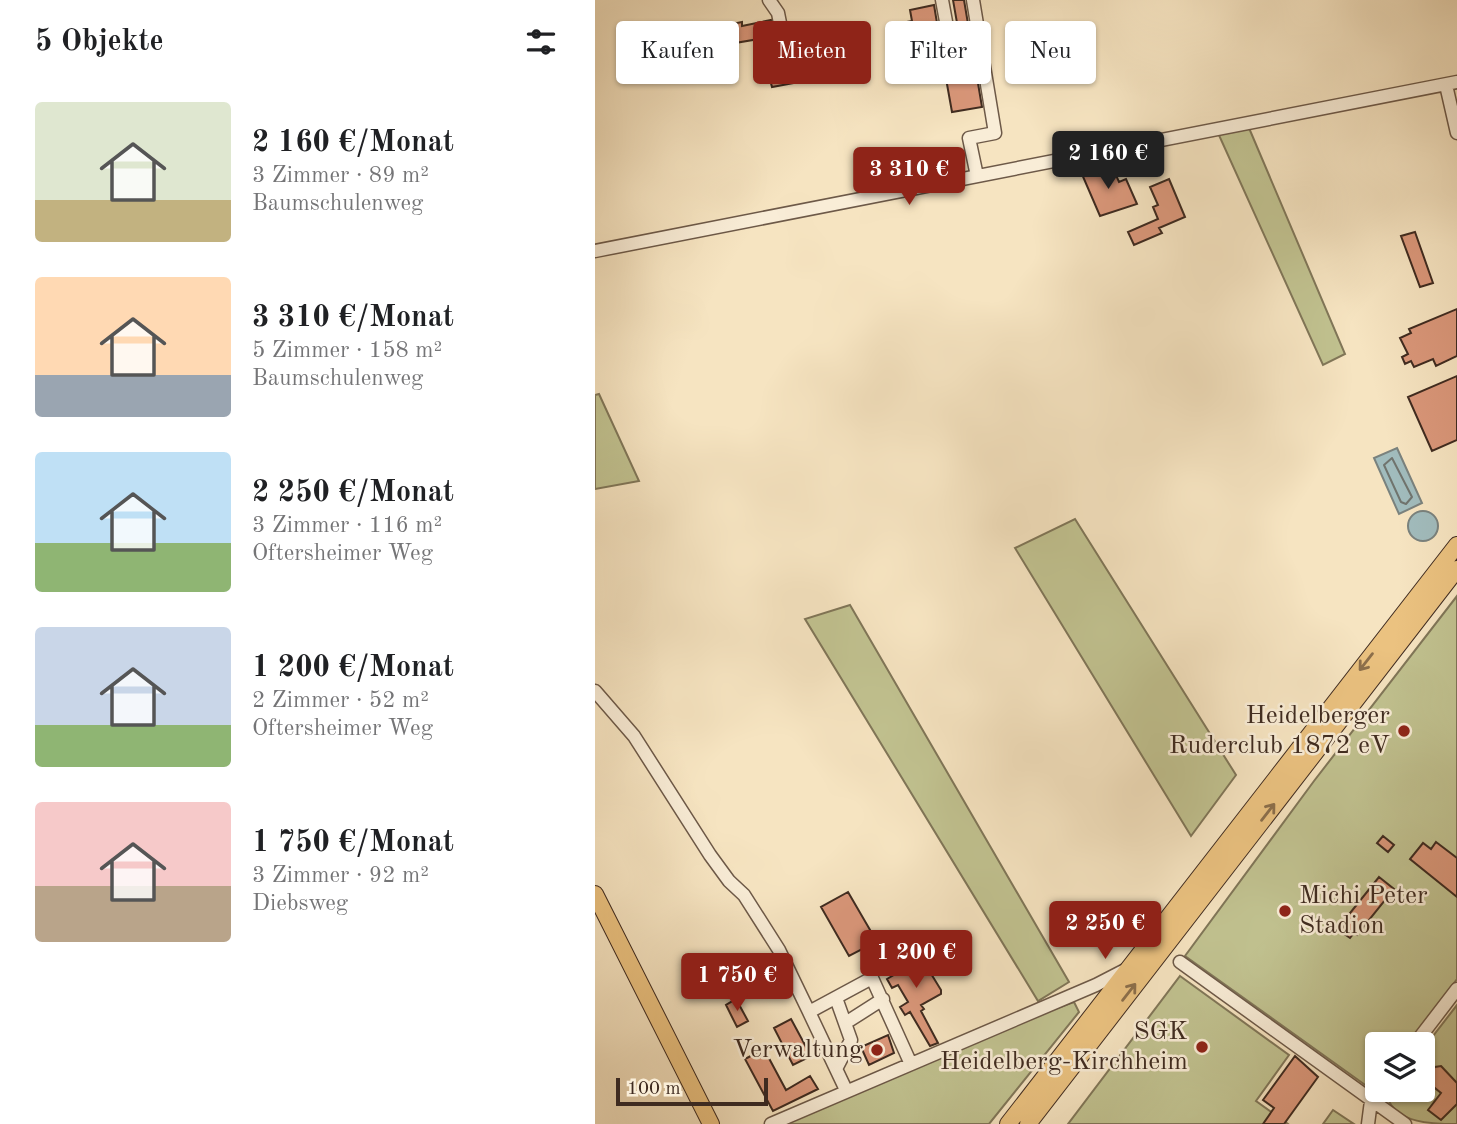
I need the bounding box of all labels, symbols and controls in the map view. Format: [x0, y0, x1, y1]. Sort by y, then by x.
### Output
chip: Kaufen [616, 21, 739, 84]
chip: Mieten [753, 21, 871, 84]
chip: Filter [885, 21, 991, 84]
chip: Neu [1005, 21, 1096, 84]
icon: filters [522, 23, 560, 61]
text: 5 Objekte [35, 27, 164, 57]
text: 2 160 €/Monat [252, 128, 454, 158]
icon: home [91, 130, 175, 214]
pin: 2 160 € [1043, 132, 1173, 191]
text: 2 160 € [1068, 142, 1148, 165]
pin: 3 310 € [844, 148, 974, 207]
text: 3 310 € [869, 158, 949, 181]
text: 3 Zimmer · 89 m² [252, 164, 429, 187]
text: Baumschulenweg [252, 192, 424, 215]
text: 3 310 €/Monat [252, 303, 454, 333]
icon: home [91, 305, 175, 389]
text: 5 Zimmer · 158 m² [252, 339, 442, 362]
text: Baumschulenweg [252, 367, 424, 390]
text: 2 250 €/Monat [252, 478, 454, 508]
icon: home [91, 480, 175, 564]
text: 3 Zimmer · 116 m² [252, 514, 442, 537]
text: Oftersheimer Weg [252, 542, 433, 565]
text: 1 200 €/Monat [252, 653, 454, 683]
one-way arrow [1359, 653, 1374, 671]
icon: home [91, 655, 175, 739]
text: 2 Zimmer · 52 m² [252, 689, 429, 712]
place label: Heidelberger Ruderclub 1872 eV [1169, 703, 1390, 759]
text: Oftersheimer Weg [252, 717, 433, 740]
marker: Heidelberger Ruderclub 1872 eV [1396, 723, 1412, 739]
one-way arrow [1261, 804, 1276, 822]
text: 1 750 €/Monat [252, 828, 454, 858]
icon: home [91, 830, 175, 914]
text: 3 Zimmer · 92 m² [252, 864, 429, 887]
place label: Michi Peter Stadion [1299, 883, 1428, 939]
text: Diebsweg [252, 892, 348, 915]
pin: 2 250 € [1040, 902, 1170, 961]
marker: Michi Peter Stadion [1277, 903, 1293, 919]
text: 2 250 € [1065, 912, 1145, 935]
pin: 1 200 € [851, 930, 981, 990]
text: 1 200 € [876, 941, 956, 964]
pin: 1 750 € [672, 954, 802, 1013]
text: 1 750 € [697, 964, 777, 987]
one-way arrow [1122, 984, 1137, 1002]
place label: SGK Heidelberg-Kirchheim [940, 1019, 1188, 1075]
map controls [1365, 1032, 1435, 1102]
button: layers [1365, 1032, 1435, 1102]
place label: Verwaltung [733, 1037, 863, 1063]
marker: SGK Heidelberg-Kirchheim [1194, 1039, 1210, 1055]
marker: Verwaltung [869, 1042, 885, 1058]
scale bar [616, 1075, 768, 1107]
text: 100 m [627, 1080, 680, 1099]

